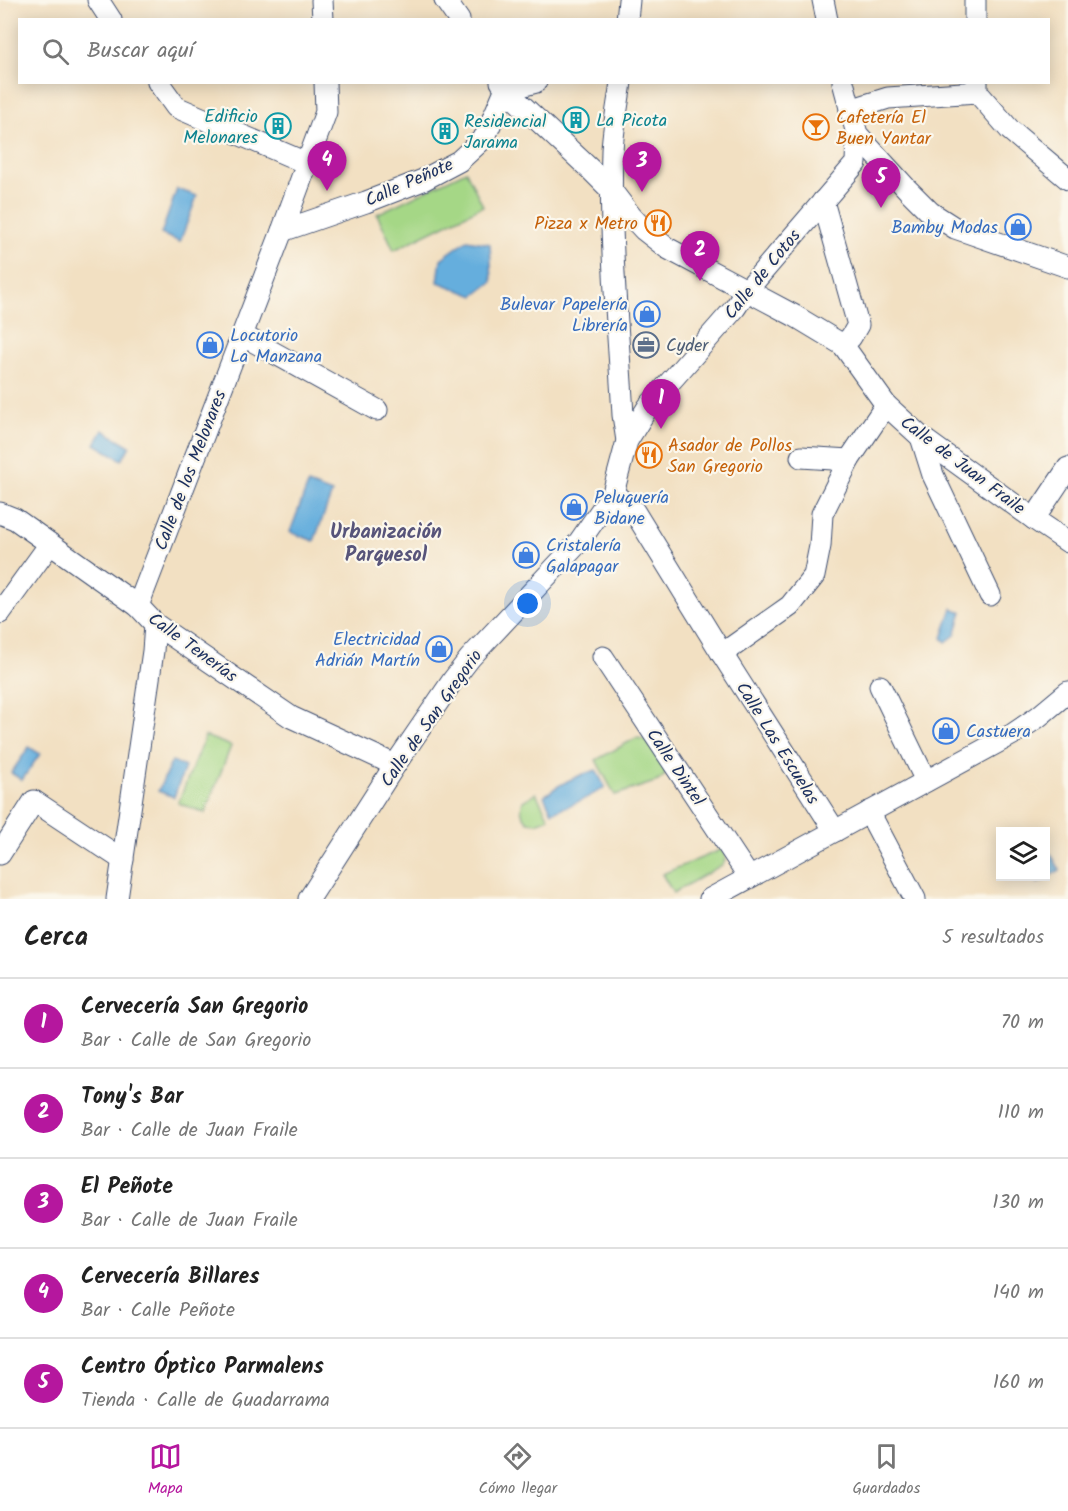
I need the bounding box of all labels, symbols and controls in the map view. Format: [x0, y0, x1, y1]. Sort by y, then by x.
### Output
search box [18, 18, 1050, 84]
text: Buscar aquí [87, 34, 194, 69]
icon: search [39, 35, 72, 68]
place label: Edificio Melonares [183, 103, 258, 153]
place label: Cafetería El Buen Yantar [836, 104, 932, 154]
building icon: La Picota [561, 105, 591, 135]
place label: La Picota [596, 107, 667, 136]
place label: Residencial Jarama [464, 108, 547, 158]
building icon: Edificio Melonares [263, 111, 293, 141]
bar icon: Cafetería El Buen Yantar [801, 112, 831, 142]
building icon: Residencial Jarama [430, 116, 460, 146]
pin: 4 [308, 142, 346, 191]
pin: 3 [622, 142, 662, 192]
street label: Calle Peñote [361, 151, 458, 216]
pin: 5 [862, 158, 900, 208]
restaurant icon: Pizza x Metro [643, 208, 673, 238]
place label: Pizza x Metro [534, 210, 638, 239]
shop icon: Bamby Modas [1003, 212, 1033, 242]
place label: Bamby Modas [891, 214, 998, 243]
street label: Calle de Cotos [717, 223, 809, 327]
pin: 2 [680, 232, 720, 281]
place label: Bulevar Papelería Librería [500, 291, 628, 341]
shop icon: Bulevar Papelería Librería [632, 299, 662, 329]
place label: Locutorio La Manzana [230, 322, 322, 372]
shop icon: Locutorio La Manzana [195, 330, 225, 360]
office icon: Cyder [631, 330, 661, 360]
place label: Cyder [666, 332, 709, 361]
pin: 1 [642, 380, 680, 429]
street label: Calle de los Melonares [147, 386, 235, 555]
street label: Calle de Juan Fraile [893, 409, 1031, 523]
place label: Asador de Pollos San Gregorio [668, 432, 793, 482]
restaurant icon: Asador de Pollos San Gregorio [634, 440, 664, 470]
place label: Peluquería Bidane [594, 484, 669, 534]
shop icon: Peluquería Bidane [559, 492, 589, 522]
district label: Urbanización Parquesol [330, 517, 442, 572]
place label: Cristalería Galapagar [546, 532, 621, 582]
shop icon: Cristalería Galapagar [511, 540, 541, 570]
your location [513, 589, 542, 618]
street label: Calle Tenerías [141, 606, 243, 691]
place label: Electricidad Adrián Martín [315, 626, 421, 676]
shop icon: Electricidad Adrián Martín [424, 634, 454, 664]
street label: Calle de San Gregorio [374, 644, 491, 794]
street label: Calle Las Escuelas [727, 677, 826, 811]
shop icon: Castuera [931, 716, 961, 746]
place label: Castuera [966, 718, 1031, 747]
street label: Calle Dintel [638, 723, 712, 813]
map controls [996, 827, 1050, 881]
button: layers [996, 827, 1050, 881]
text: Cerca [24, 917, 88, 959]
text: 5 resultados [942, 922, 1044, 954]
text: Cervecería San Gregorio [81, 990, 308, 1025]
text: 1 [40, 1007, 47, 1039]
text: 70 m [1001, 1007, 1044, 1039]
text: Bar · Calle de San Gregorio [81, 1025, 311, 1057]
text: Tony's Bar [81, 1080, 183, 1115]
text: 2 [38, 1097, 49, 1129]
text: 110 m [998, 1097, 1044, 1129]
text: Bar · Calle de Juan Fraile [81, 1115, 298, 1147]
text: El Peñote [81, 1170, 173, 1205]
text: 3 [38, 1187, 49, 1219]
text: 130 m [992, 1187, 1044, 1219]
text: Bar · Calle de Juan Fraile [81, 1205, 298, 1237]
text: Cervecería Billares [81, 1260, 260, 1295]
text: 4 [38, 1277, 49, 1309]
text: 140 m [993, 1277, 1044, 1309]
text: Bar · Calle Peñote [81, 1295, 235, 1327]
text: Centro Óptico Parmalens [81, 1350, 324, 1385]
text: 5 [38, 1367, 49, 1399]
text: 160 m [993, 1367, 1044, 1399]
text: Tienda · Calle de Guadarrama [81, 1385, 330, 1417]
tab: Mapa [148, 1440, 183, 1501]
tab: Cómo llegar [478, 1440, 557, 1501]
tab: Guardados [852, 1440, 920, 1501]

